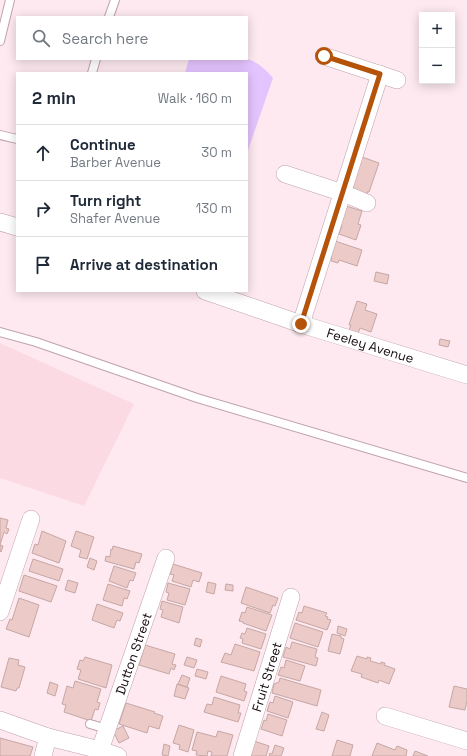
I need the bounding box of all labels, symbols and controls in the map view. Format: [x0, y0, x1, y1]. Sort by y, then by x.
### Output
map controls [419, 12, 455, 84]
button: + [419, 12, 455, 48]
search box [16, 16, 248, 60]
icon: search [30, 27, 52, 49]
text: Search here [62, 29, 148, 48]
route start [315, 47, 333, 65]
button: − [419, 48, 455, 84]
text: 2 min [32, 87, 76, 109]
text: Walk · 160 m [158, 90, 232, 107]
text: Continue [70, 135, 136, 154]
icon: ahead [32, 142, 54, 164]
text: 30 m [201, 144, 232, 161]
text: Barber Avenue [70, 154, 161, 171]
text: Turn right [70, 191, 141, 210]
icon: right [32, 198, 54, 220]
text: 130 m [196, 200, 232, 217]
text: Shafer Avenue [70, 210, 160, 227]
icon: arrive [32, 254, 54, 276]
text: Arrive at destination [70, 255, 218, 274]
route end [292, 315, 310, 333]
street label: Feeley Avenue [324, 324, 416, 367]
street label: Dutton Street [112, 610, 156, 697]
street label: Fruit Street [248, 640, 286, 714]

